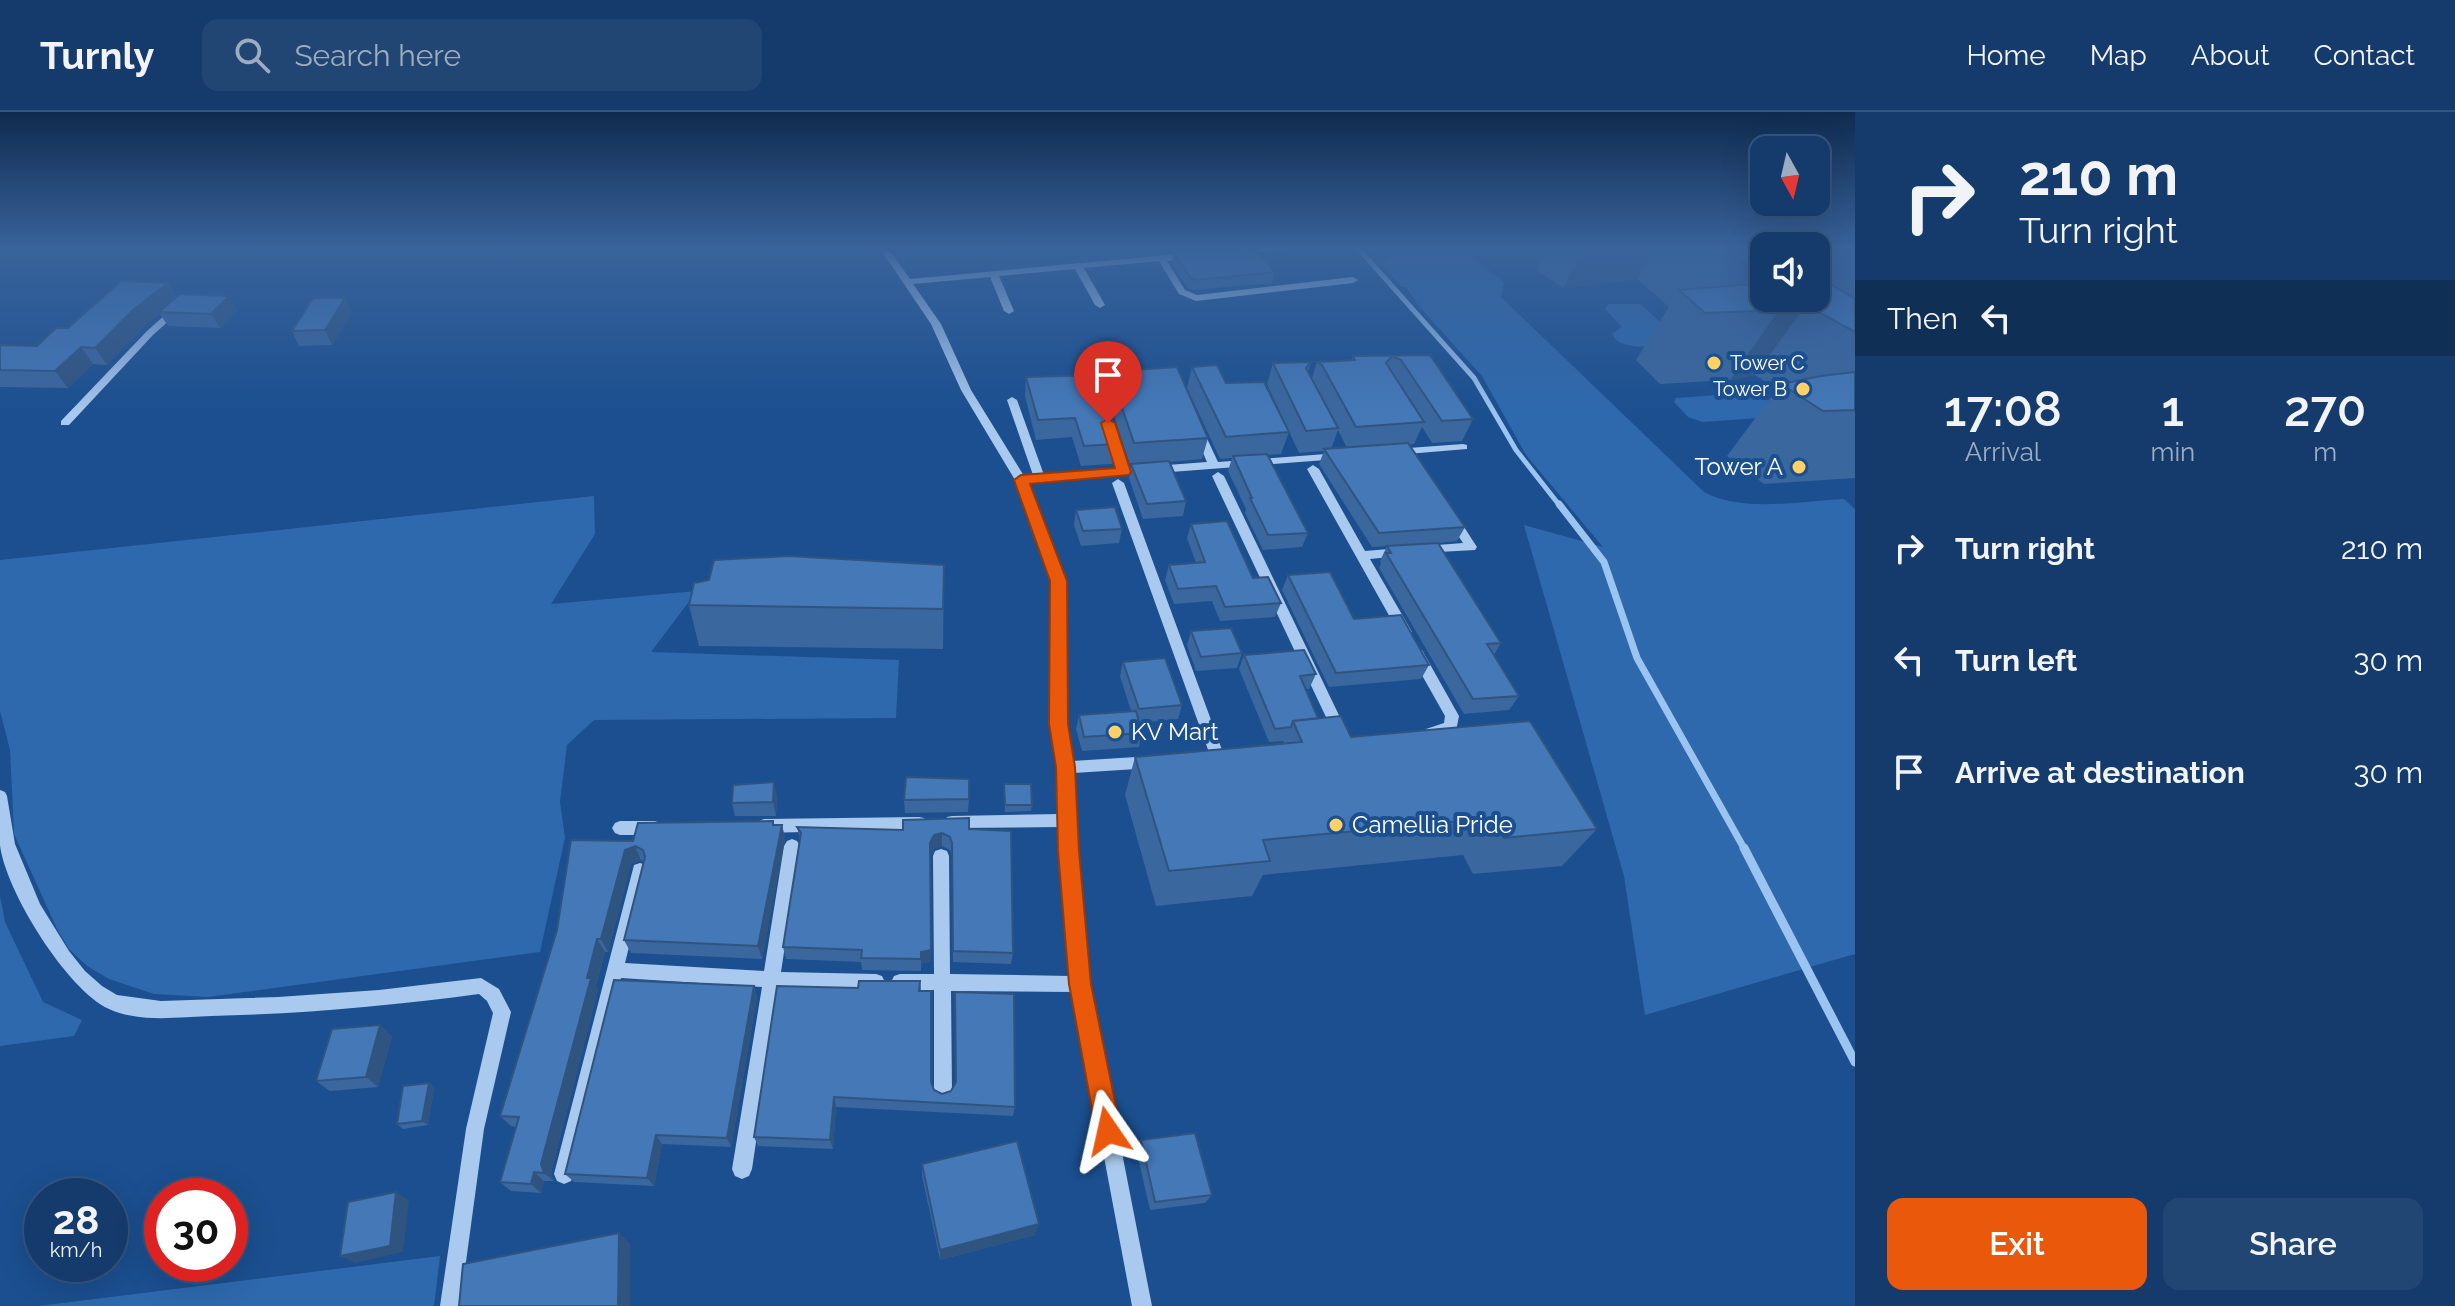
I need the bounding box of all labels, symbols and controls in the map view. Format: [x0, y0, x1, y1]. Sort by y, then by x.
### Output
search box [202, 19, 762, 91]
text: Turnly [40, 33, 154, 78]
icon: search [230, 33, 274, 77]
text: Search here [294, 38, 461, 73]
text: Home [1966, 39, 2046, 72]
text: Map [2090, 39, 2147, 72]
text: About [2191, 39, 2270, 72]
text: Contact [2314, 39, 2415, 72]
north arrow [1750, 136, 1830, 216]
map controls [1750, 136, 1830, 312]
text: 210 m [2019, 142, 2178, 208]
icon: right [1887, 144, 1991, 248]
text: Turn right [2019, 209, 2178, 251]
button: sound [1750, 232, 1830, 312]
icon: left [1974, 296, 2018, 340]
text: Then [1887, 301, 1958, 336]
pin [1074, 341, 1142, 423]
place label: Tower C [1730, 351, 1805, 375]
icon: arrive [1086, 353, 1130, 397]
marker: Tower C [1705, 354, 1723, 372]
place label: Tower B [1713, 377, 1787, 401]
marker: Tower B [1794, 380, 1812, 398]
text: 17:08 [1944, 381, 2062, 437]
text: 1 [2162, 381, 2184, 437]
text: 270 [2284, 381, 2366, 437]
text: Arrival [1965, 437, 2041, 467]
text: min [2151, 437, 2195, 467]
text: m [2313, 437, 2337, 467]
place label: Tower A [1695, 452, 1783, 481]
marker: Tower A [1790, 458, 1808, 476]
icon: right [1887, 526, 1931, 570]
text: Turn right [1955, 531, 2095, 566]
text: 210 m [2341, 531, 2423, 566]
icon: left [1887, 638, 1931, 682]
text: Turn left [1955, 643, 2077, 678]
text: 30 m [2353, 643, 2423, 678]
place label: KV Mart [1131, 717, 1219, 746]
marker: KV Mart [1106, 723, 1124, 741]
icon: arrive [1887, 750, 1931, 794]
text: Arrive at destination [1955, 755, 2245, 790]
text: 30 m [2353, 755, 2423, 790]
place label: Camellia Pride [1352, 810, 1513, 839]
marker: Camellia Pride [1327, 816, 1345, 834]
position arrow [1066, 1089, 1150, 1173]
speed limit sign: 30 [144, 1178, 248, 1282]
text: 28 [53, 1196, 99, 1243]
button: Exit [1887, 1198, 2147, 1290]
button: Share [2163, 1198, 2423, 1290]
text: km/h [50, 1238, 102, 1262]

